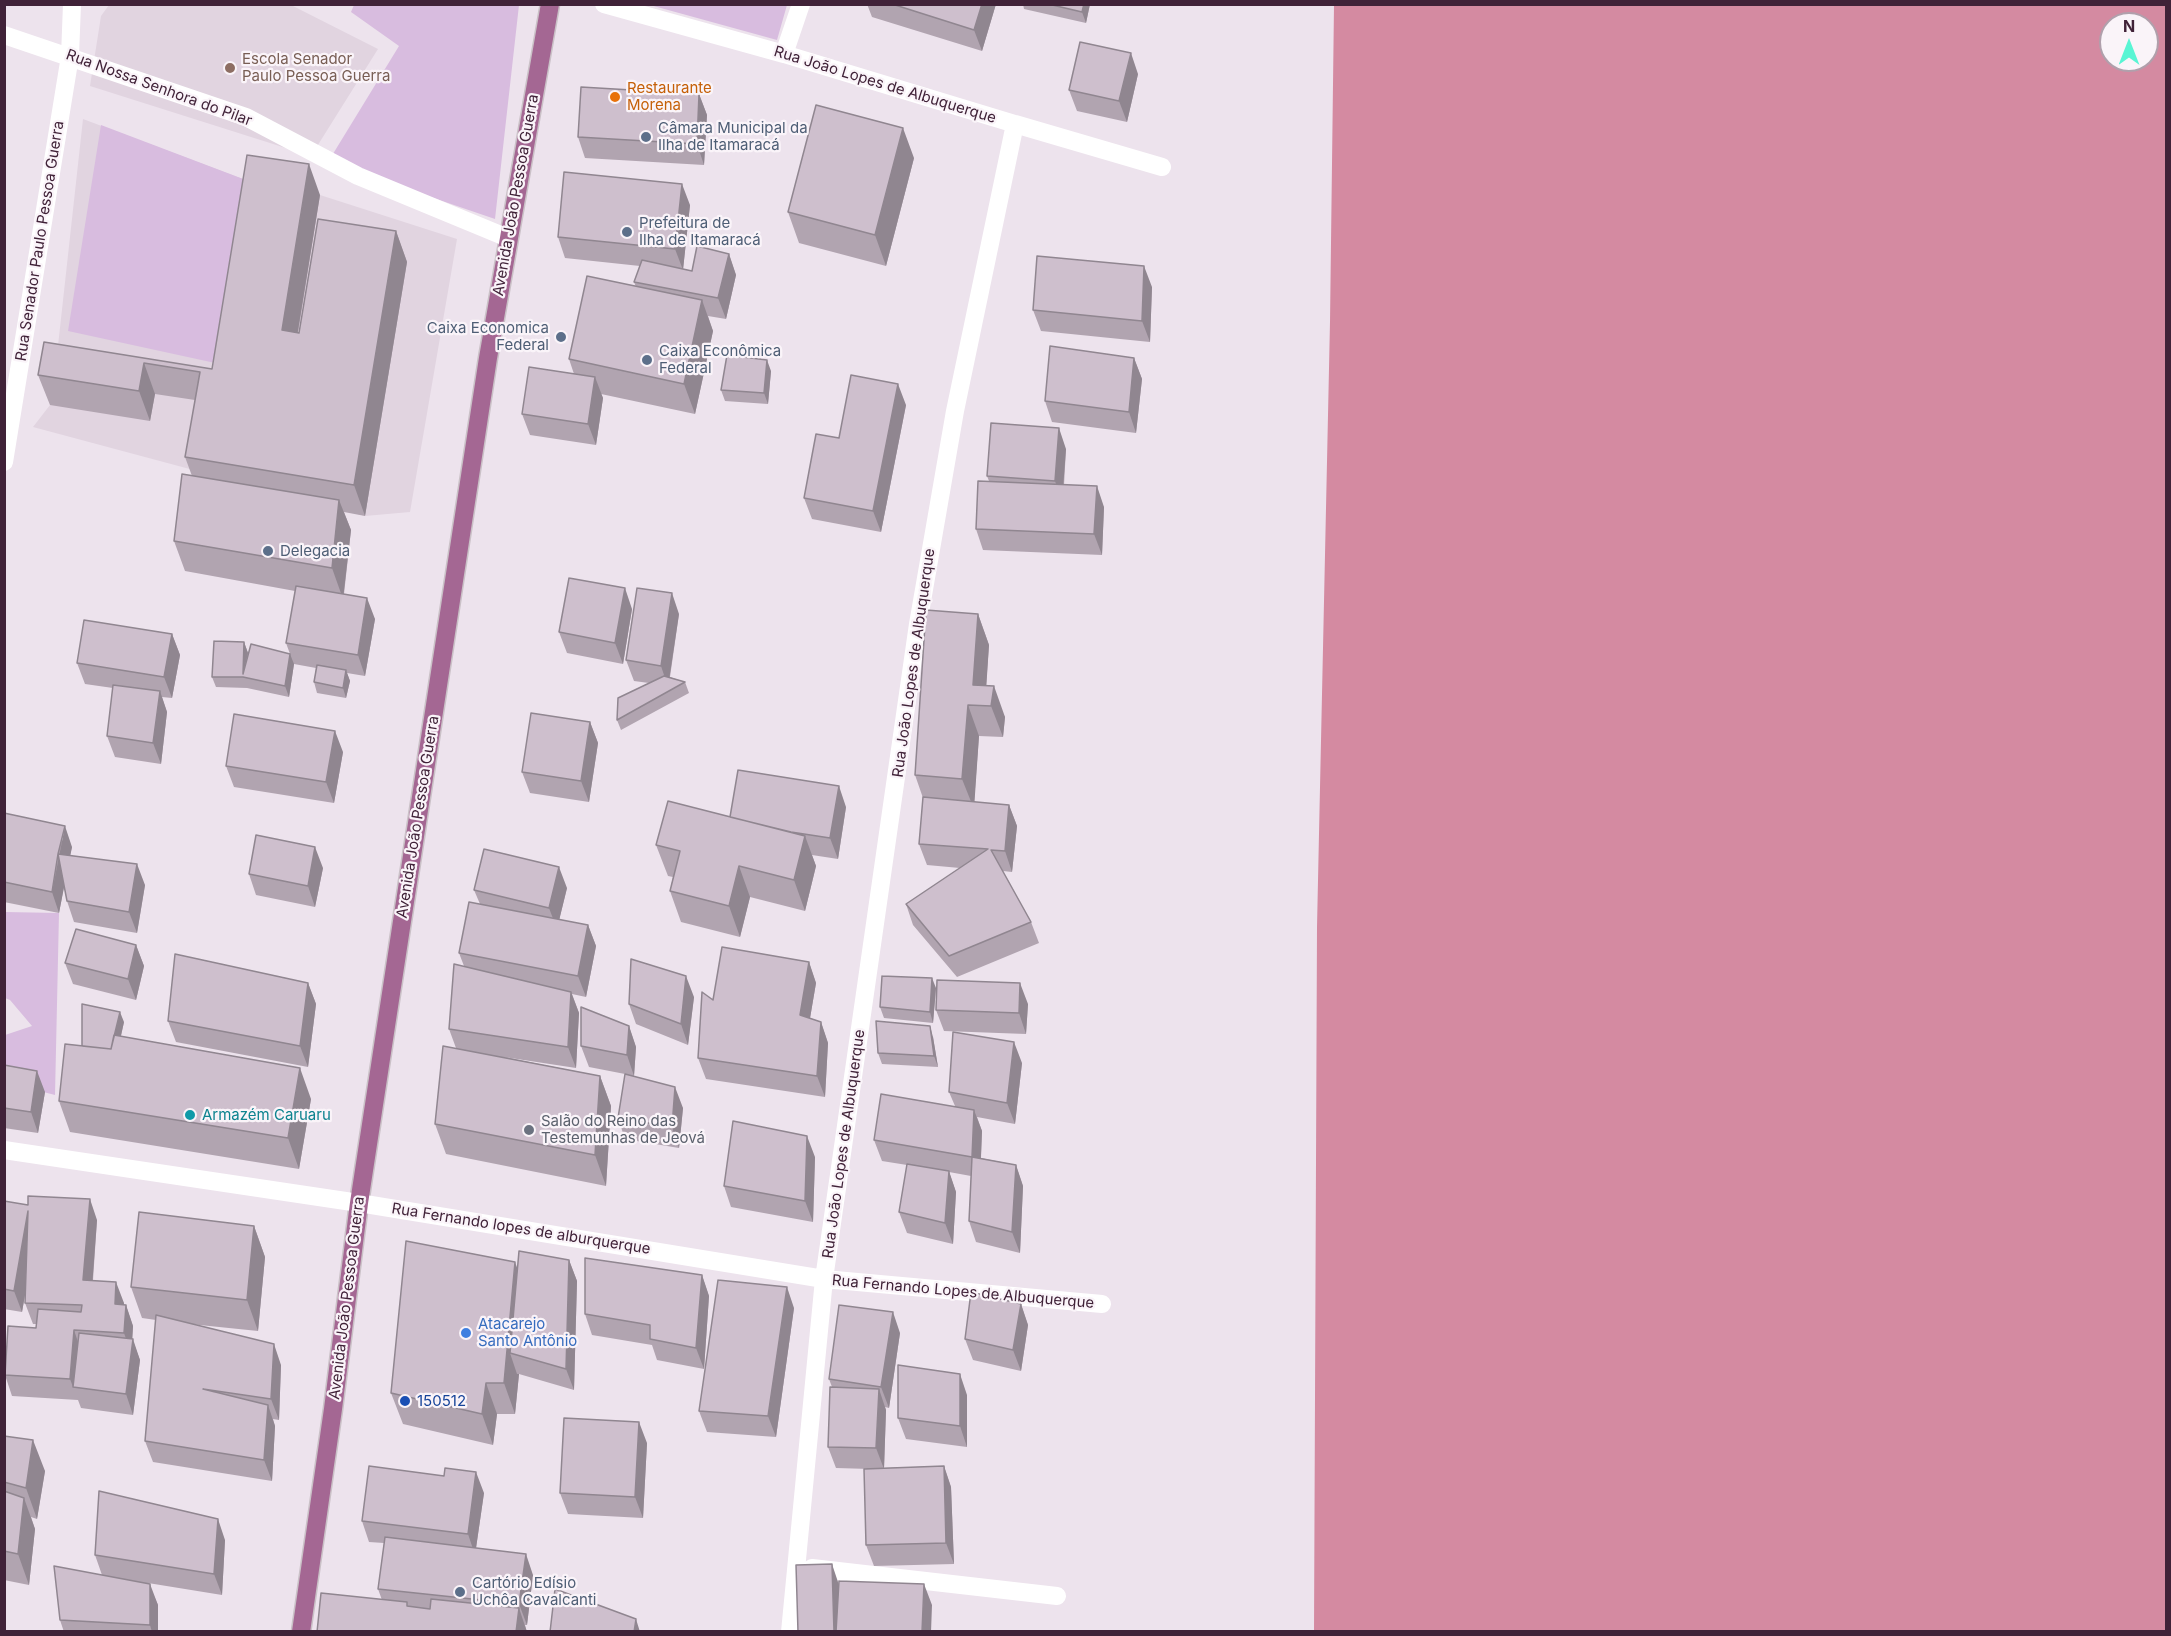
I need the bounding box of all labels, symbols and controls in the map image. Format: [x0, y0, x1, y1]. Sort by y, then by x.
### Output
north arrow [2099, 12, 2159, 72]
text: N [2123, 16, 2135, 36]
street label: Rua João Lopes de Albuquerque [772, 43, 998, 127]
street label: Rua Nossa Senhora do Pilar [64, 46, 254, 130]
place label: Escola Senador Paulo Pessoa Guerra [242, 50, 390, 85]
marker: Escola Senador Paulo Pessoa Guerra [223, 61, 237, 75]
place label: Restaurante Morena [627, 79, 712, 114]
marker: Restaurante Morena [608, 90, 622, 104]
street label: Avenida João Pessoa Guerra [489, 93, 543, 297]
street label: Rua Senador Paulo Pessoa Guerra [12, 119, 68, 363]
place label: Câmara Municipal da Ilha de Itamaracá [658, 119, 808, 154]
marker: Câmara Municipal da Ilha de Itamaracá [639, 130, 653, 144]
place label: Prefeitura de Ilha de Itamaracá [639, 214, 761, 249]
marker: Prefeitura de Ilha de Itamaracá [620, 225, 634, 239]
place label: Caixa Economica Federal [427, 319, 549, 354]
marker: Caixa Economica Federal [554, 330, 568, 344]
place label: Caixa Econômica Federal [659, 342, 781, 377]
marker: Caixa Econômica Federal [640, 353, 654, 367]
place label: Delegacia [280, 542, 350, 560]
marker: Delegacia [261, 544, 275, 558]
street label: Rua João Lopes de Albuquerque [889, 547, 939, 779]
street label: Avenida João Pessoa Guerra [393, 715, 443, 919]
street label: Rua João Lopes de Albuquerque [819, 1028, 869, 1260]
place label: Armazém Caruaru [202, 1106, 331, 1124]
marker: Armazém Caruaru [183, 1108, 197, 1122]
place label: Salão do Reino das Testemunhas de Jeová [541, 1112, 705, 1147]
marker: Salão do Reino das Testemunhas de Jeová [522, 1123, 536, 1137]
street label: Avenida João Pessoa Guerra [326, 1195, 368, 1401]
street label: Rua Fernando lopes de alburquerque [390, 1200, 652, 1258]
street label: Rua Fernando Lopes de Albuquerque [831, 1272, 1095, 1312]
place label: Atacarejo Santo Antônio [478, 1315, 577, 1350]
marker: Atacarejo Santo Antônio [459, 1326, 473, 1340]
place label: 150512 [417, 1392, 466, 1410]
marker: 150512 [398, 1394, 412, 1408]
place label: Cartório Edísio Uchôa Cavalcanti [472, 1574, 596, 1609]
marker: Cartório Edísio Uchôa Cavalcanti [453, 1585, 467, 1599]

